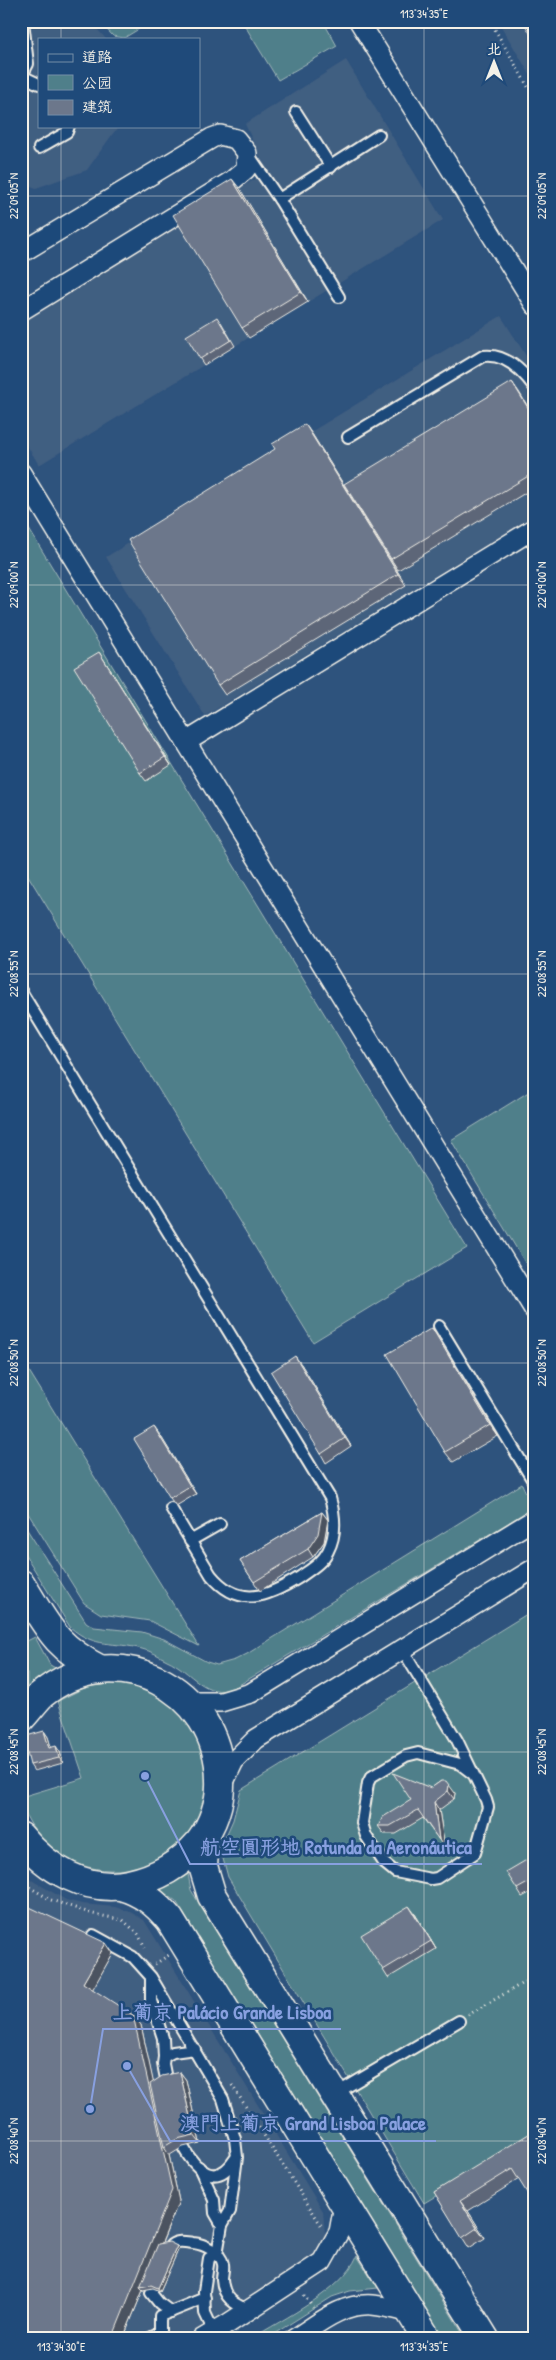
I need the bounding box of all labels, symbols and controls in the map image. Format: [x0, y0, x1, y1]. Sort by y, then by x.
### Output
text: 113°34'35"E [400, 5, 449, 22]
legend [38, 38, 200, 128]
north arrow [468, 38, 518, 88]
text: 北 [487, 39, 501, 58]
text: 道路 [82, 46, 112, 67]
text: 公园 [82, 72, 112, 93]
text: 建筑 [82, 96, 112, 117]
text: 22°09'05"N [5, 173, 22, 219]
text: 22°09'05"N [533, 173, 550, 219]
text: 22°09'00"N [5, 562, 22, 608]
text: 22°09'00"N [533, 562, 550, 608]
text: 22°08'55"N [5, 951, 22, 997]
text: 22°08'55"N [533, 951, 550, 997]
text: 22°08'50"N [5, 1339, 22, 1387]
text: 22°08'50"N [533, 1339, 550, 1387]
text: 22°08'45"N [5, 1729, 22, 1775]
text: 22°08'45"N [533, 1729, 550, 1775]
callout: 航空圓形地 Rotunda da Aeronáutica [190, 1829, 482, 1864]
text: 航空圓形地 Rotunda da Aeronáutica [200, 1833, 472, 1860]
callout: 上葡京 Palácio Grande Lisboa [103, 1994, 341, 2029]
text: 上葡京 Palácio Grande Lisboa [113, 1998, 331, 2025]
callout: 澳門上葡京 Grand Lisboa Palace [170, 2106, 436, 2141]
text: 澳門上葡京 Grand Lisboa Palace [180, 2109, 426, 2136]
text: 22°08'40"N [5, 2118, 22, 2164]
text: 22°08'40"N [533, 2118, 550, 2164]
text: 113°34'30"E [37, 2338, 86, 2355]
text: 113°34'35"E [400, 2338, 449, 2355]

